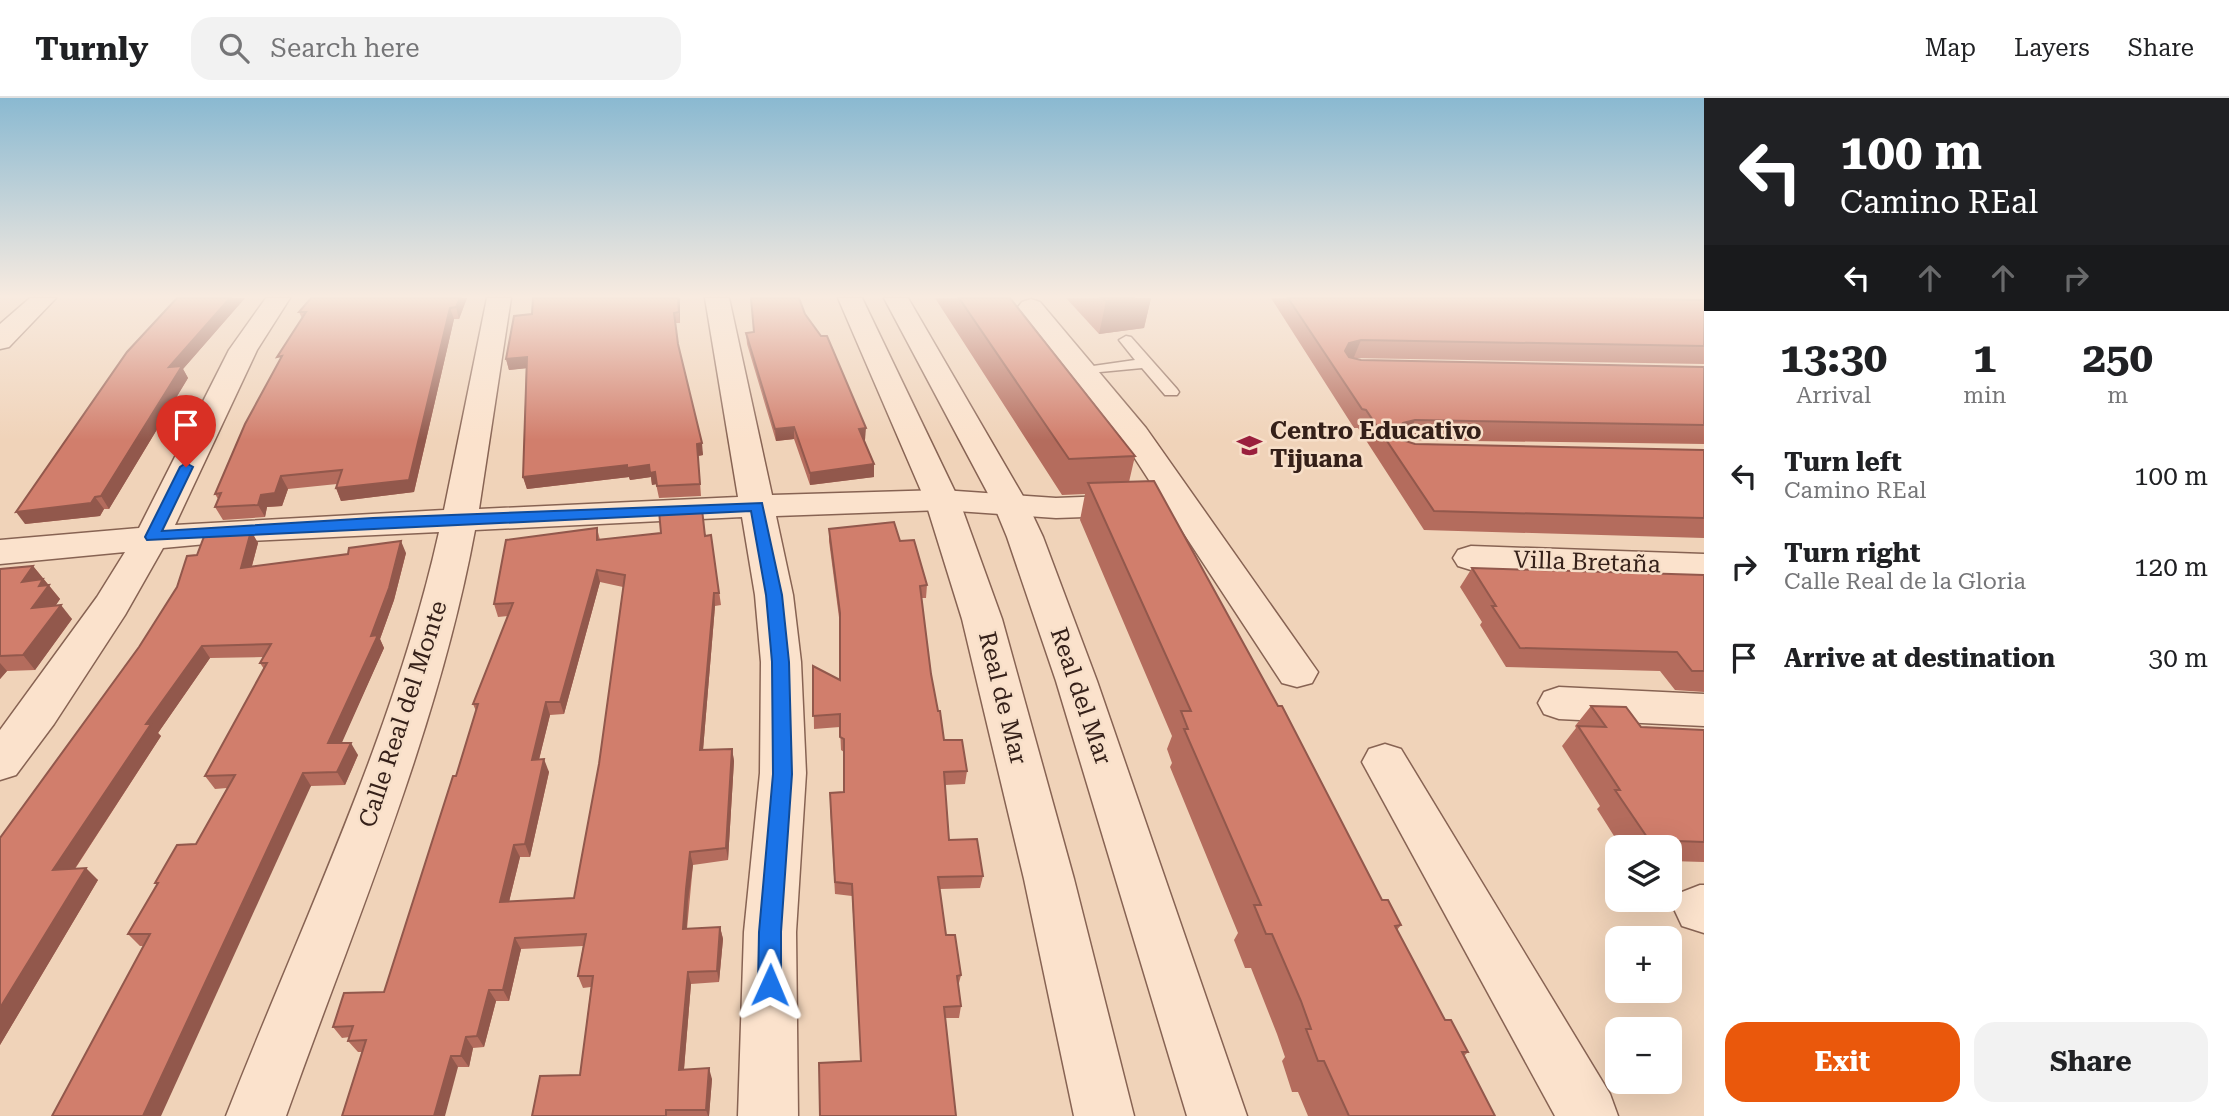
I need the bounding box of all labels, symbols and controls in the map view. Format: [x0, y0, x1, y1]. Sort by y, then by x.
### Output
search box [191, 17, 681, 80]
text: Turnly [35, 29, 149, 68]
icon: search [215, 29, 253, 67]
text: Search here [271, 33, 419, 63]
text: Map [1925, 34, 1976, 62]
text: Layers [2014, 34, 2090, 62]
text: Share [2128, 34, 2194, 62]
text: 100 m [1840, 124, 1982, 181]
icon: left [1725, 126, 1816, 217]
text: Camino REal [1840, 183, 2038, 221]
icon: left [1838, 259, 1876, 297]
icon: ahead [1911, 259, 1949, 297]
icon: ahead [1984, 259, 2022, 297]
icon: right [2057, 259, 2095, 297]
text: 13:30 [1780, 333, 1887, 382]
text: 1 [1973, 333, 1997, 382]
text: 250 [2082, 333, 2153, 382]
text: Arrival [1796, 382, 1871, 409]
text: min [1963, 382, 2006, 409]
text: m [2107, 382, 2128, 409]
pin [156, 395, 216, 467]
icon: arrive [167, 406, 205, 444]
place label: Centro Educativo Tijuana [1270, 417, 1482, 473]
school or university icon: Centro Educativo Tijuana [1236, 431, 1264, 459]
text: Turn left [1784, 447, 1902, 477]
icon: left [1725, 457, 1763, 495]
text: 100 m [2134, 461, 2208, 491]
text: Camino REal [1784, 477, 1926, 504]
text: Turn right [1784, 538, 1920, 568]
street label: Villa Bretaña [1513, 545, 1661, 579]
icon: right [1725, 548, 1763, 586]
text: 120 m [2134, 552, 2208, 582]
text: Calle Real de la Gloria [1784, 568, 2026, 595]
street label: Calle Real del Monte [353, 597, 453, 831]
street label: Real del Mar [1044, 624, 1118, 768]
street label: Real de Mar [973, 629, 1033, 767]
icon: arrive [1725, 639, 1763, 677]
text: Arrive at destination [1784, 643, 2055, 673]
text: 30 m [2149, 643, 2208, 673]
map controls [1605, 835, 1682, 1094]
button: layers [1605, 835, 1682, 912]
button: + [1605, 926, 1682, 1003]
position arrow [733, 948, 807, 1022]
button: − [1605, 1017, 1682, 1094]
button: Exit [1725, 1022, 1960, 1102]
button: Share [1974, 1022, 2208, 1102]

